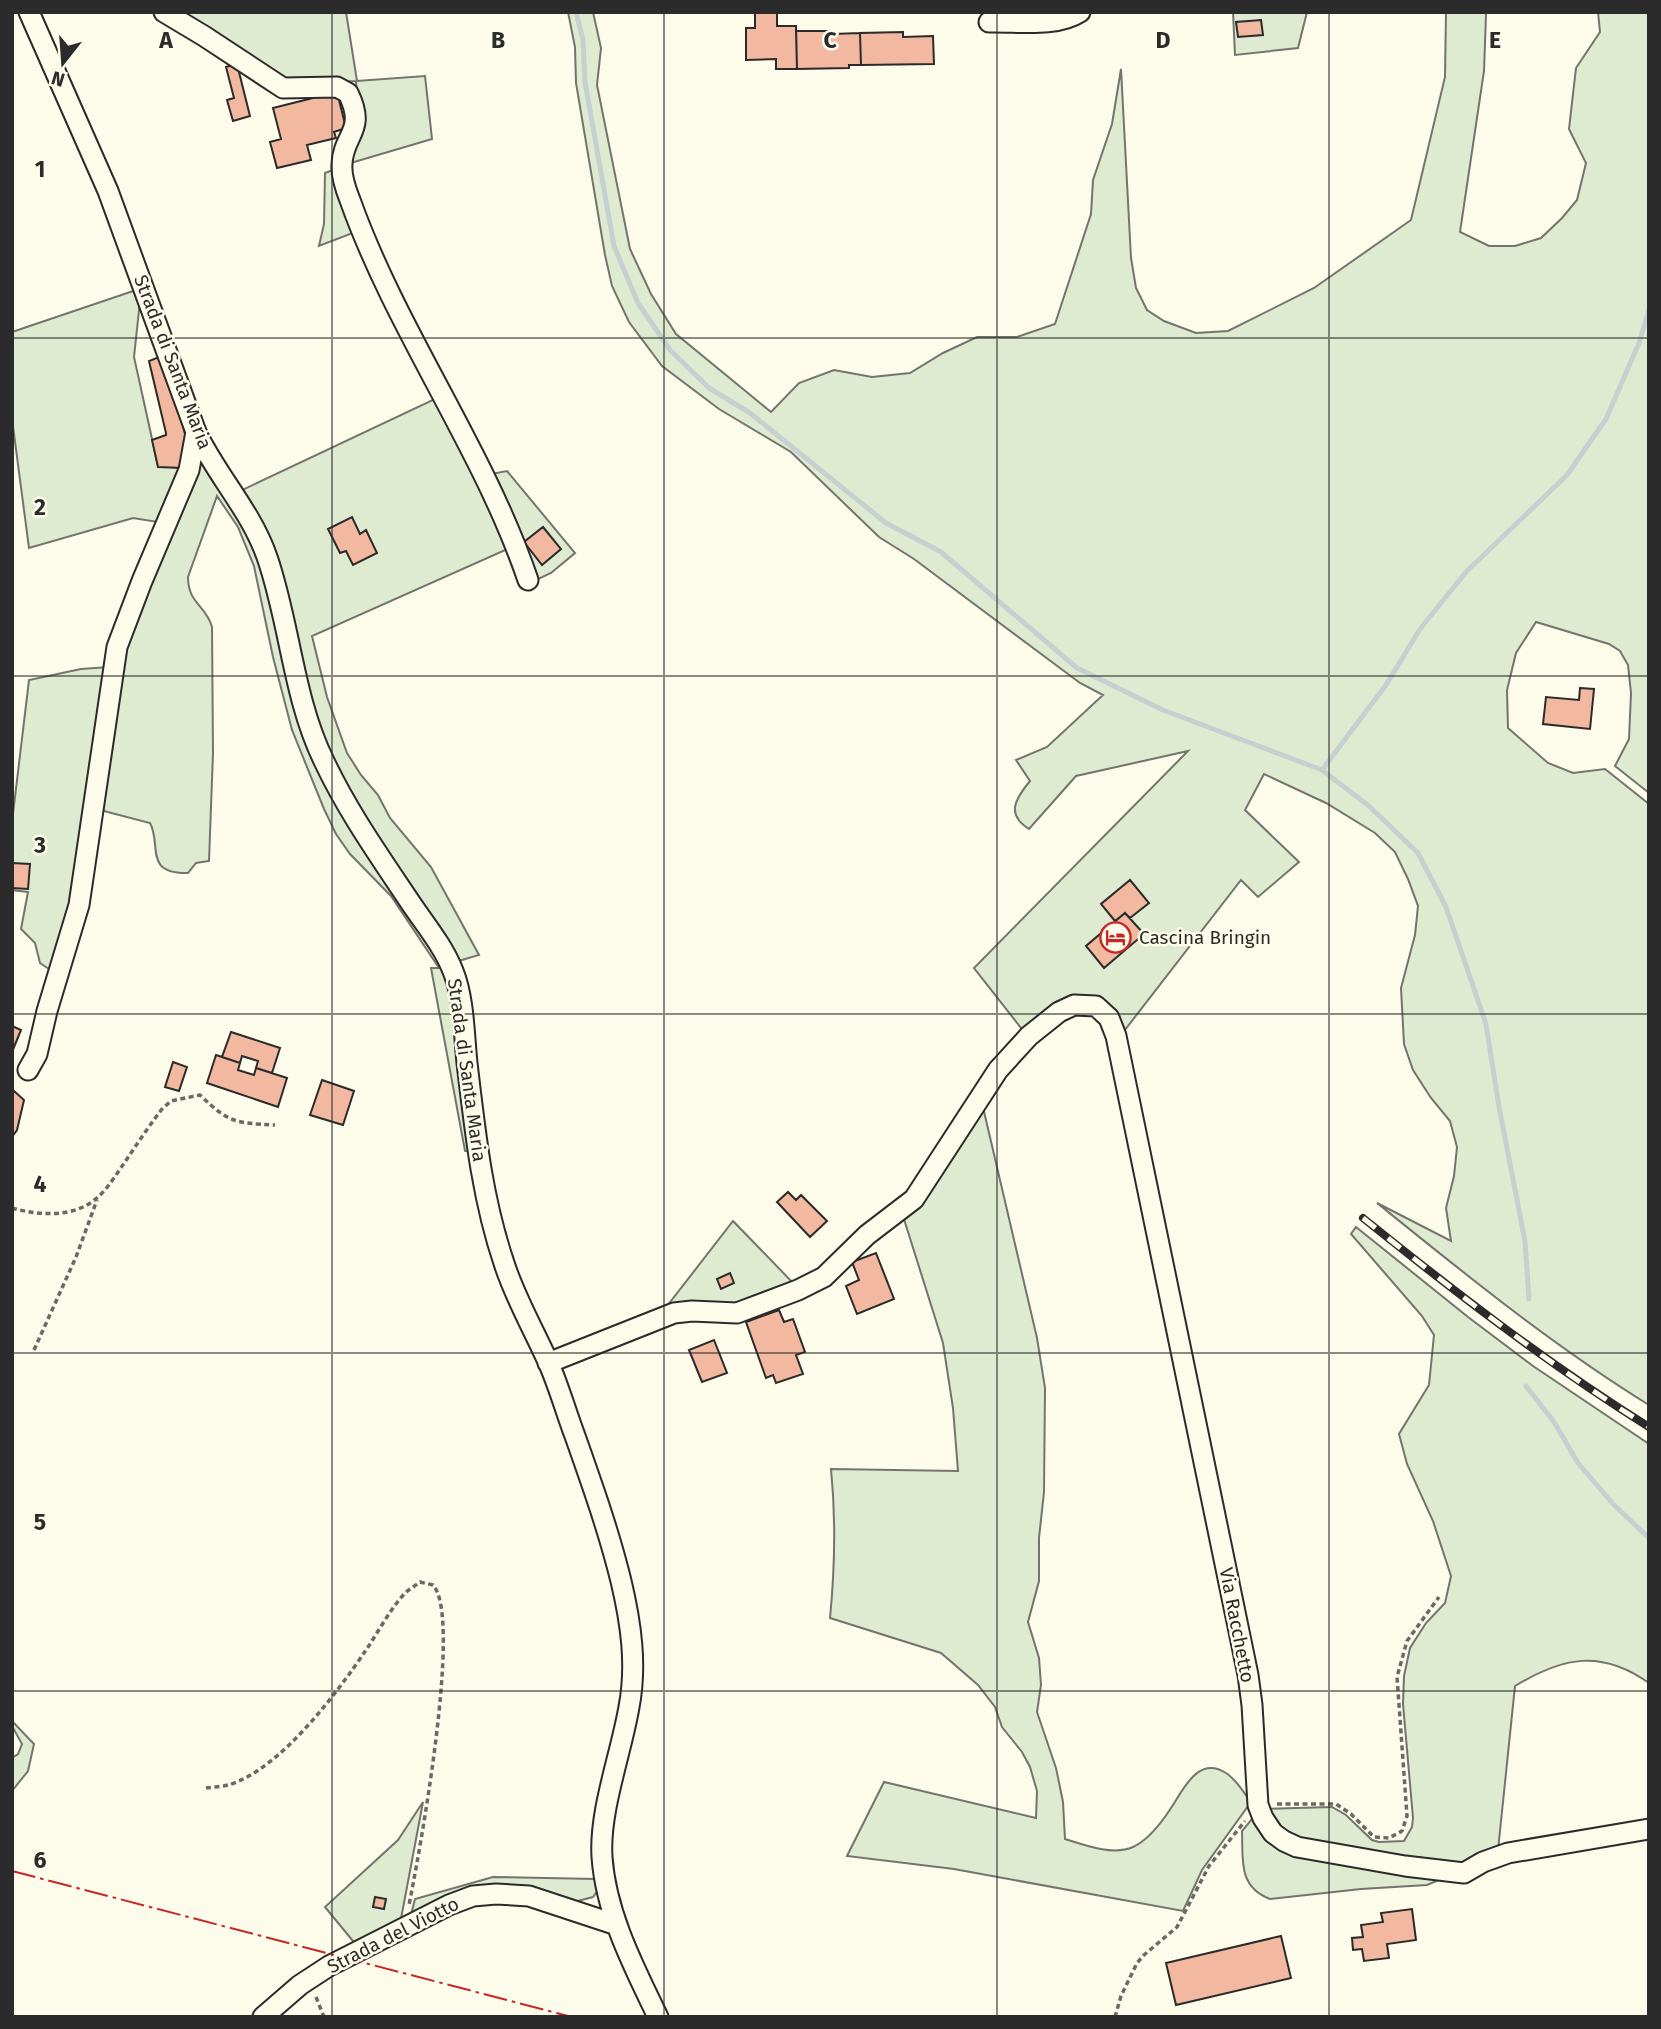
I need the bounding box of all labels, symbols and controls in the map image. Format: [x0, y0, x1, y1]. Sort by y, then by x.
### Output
text: A [158, 26, 173, 54]
text: B [491, 26, 505, 54]
text: C [823, 26, 837, 54]
text: D [1156, 26, 1171, 54]
text: E [1489, 26, 1501, 54]
north arrow [28, 28, 98, 98]
text: N [49, 66, 68, 92]
text: 1 [35, 155, 45, 183]
street label: Strada di Santa Maria [129, 272, 217, 452]
text: 2 [34, 493, 46, 521]
text: 3 [33, 831, 46, 859]
hotel icon: Cascina Bringin [1099, 920, 1133, 954]
place label: Cascina Bringin [1139, 926, 1271, 949]
street label: Strada di Santa Maria [443, 977, 491, 1163]
text: 4 [34, 1170, 47, 1198]
text: 5 [34, 1508, 46, 1536]
street label: Via Racchetto [1215, 1566, 1259, 1684]
text: 6 [34, 1846, 47, 1874]
street label: Strada del Viotto [323, 1892, 463, 1978]

